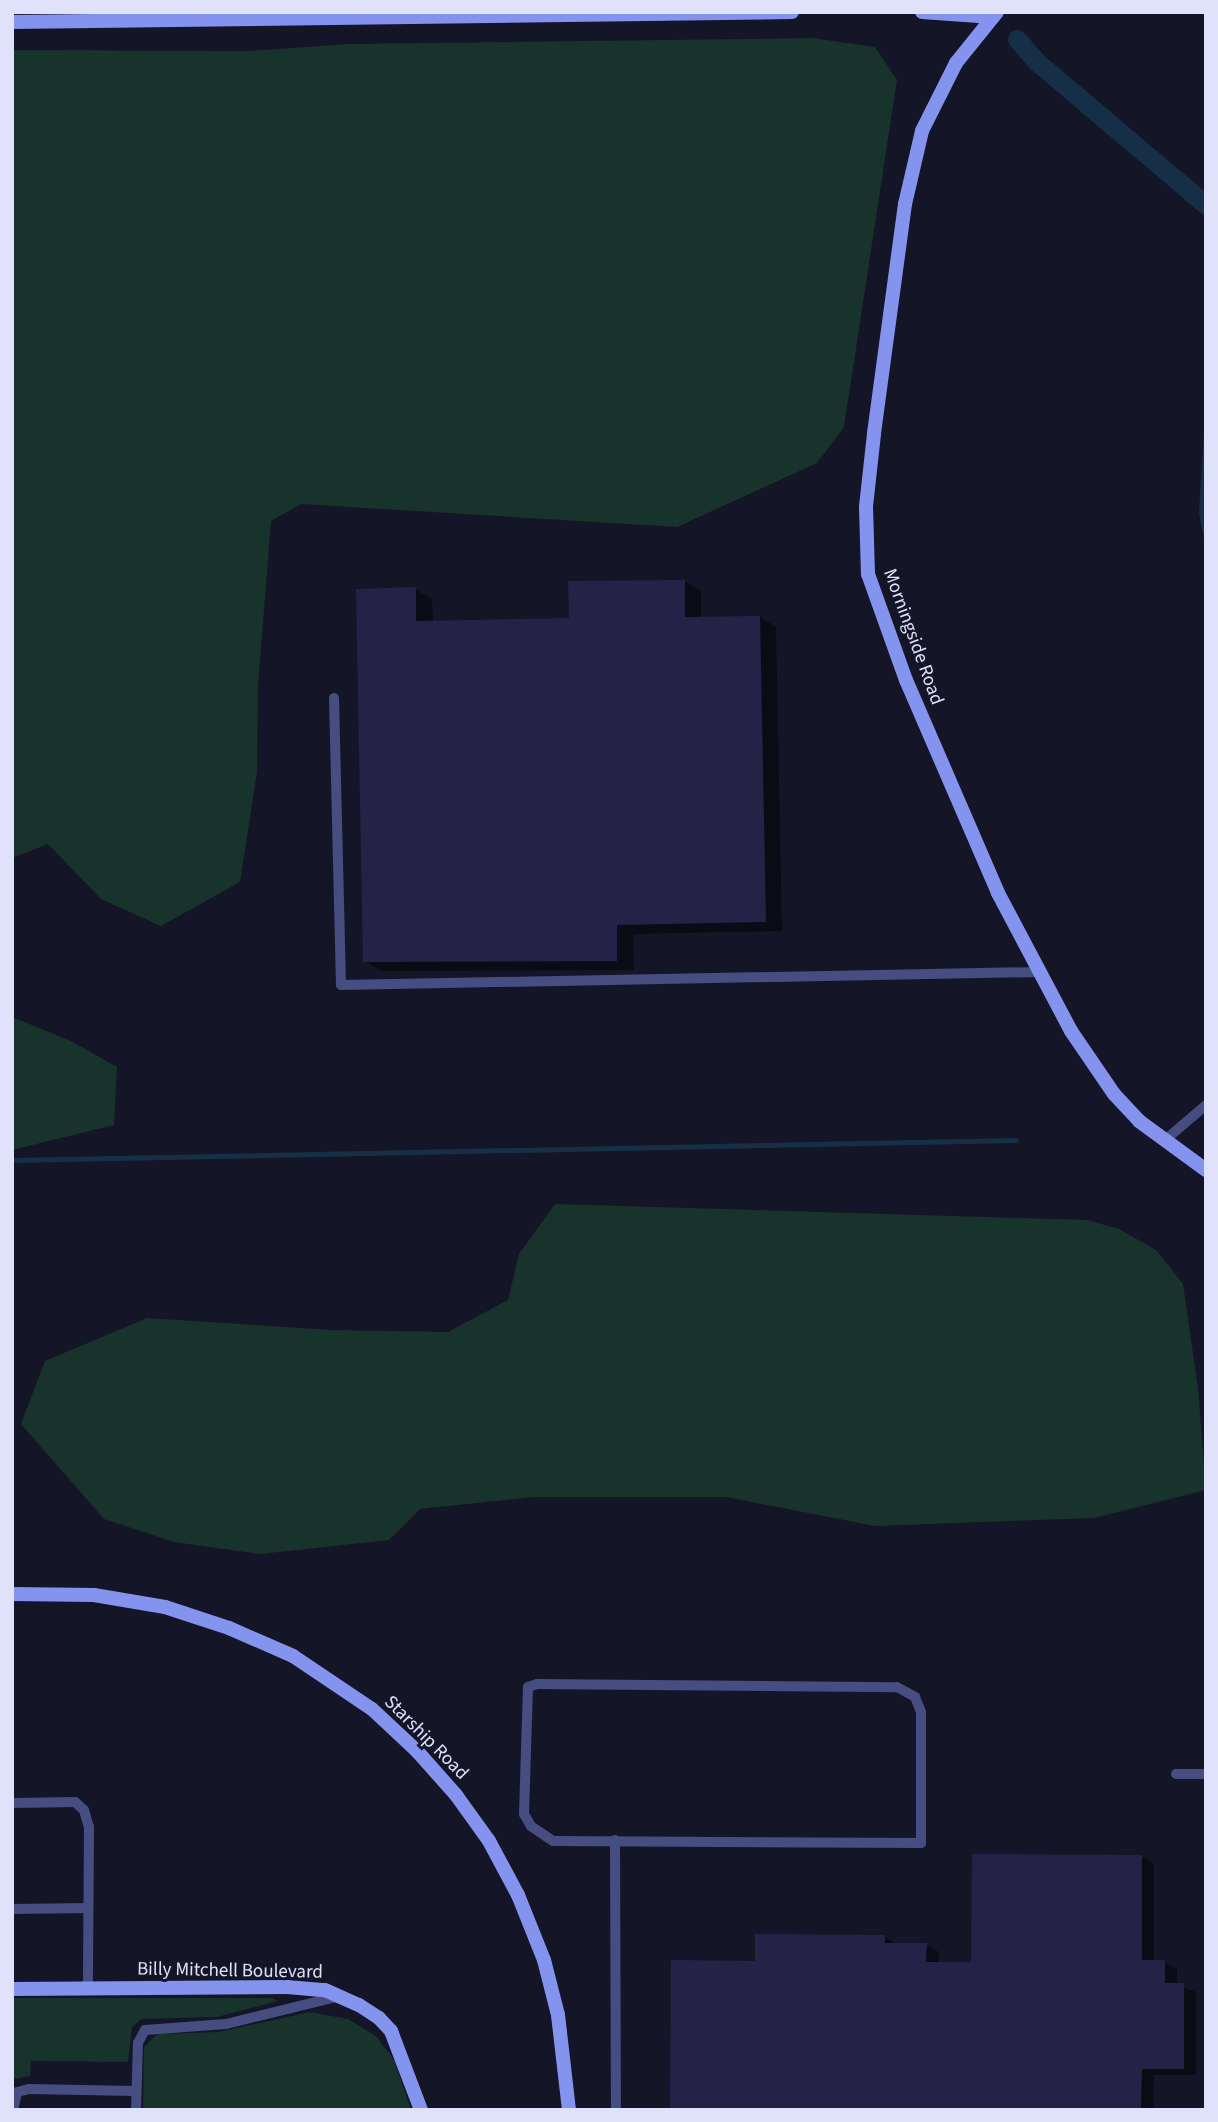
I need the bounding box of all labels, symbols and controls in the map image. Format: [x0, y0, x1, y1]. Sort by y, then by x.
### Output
street label: Morningside Road [878, 566, 948, 708]
street label: Starship Road [379, 1691, 473, 1785]
street label: Billy Mitchell Boulevard [137, 1958, 323, 1984]

